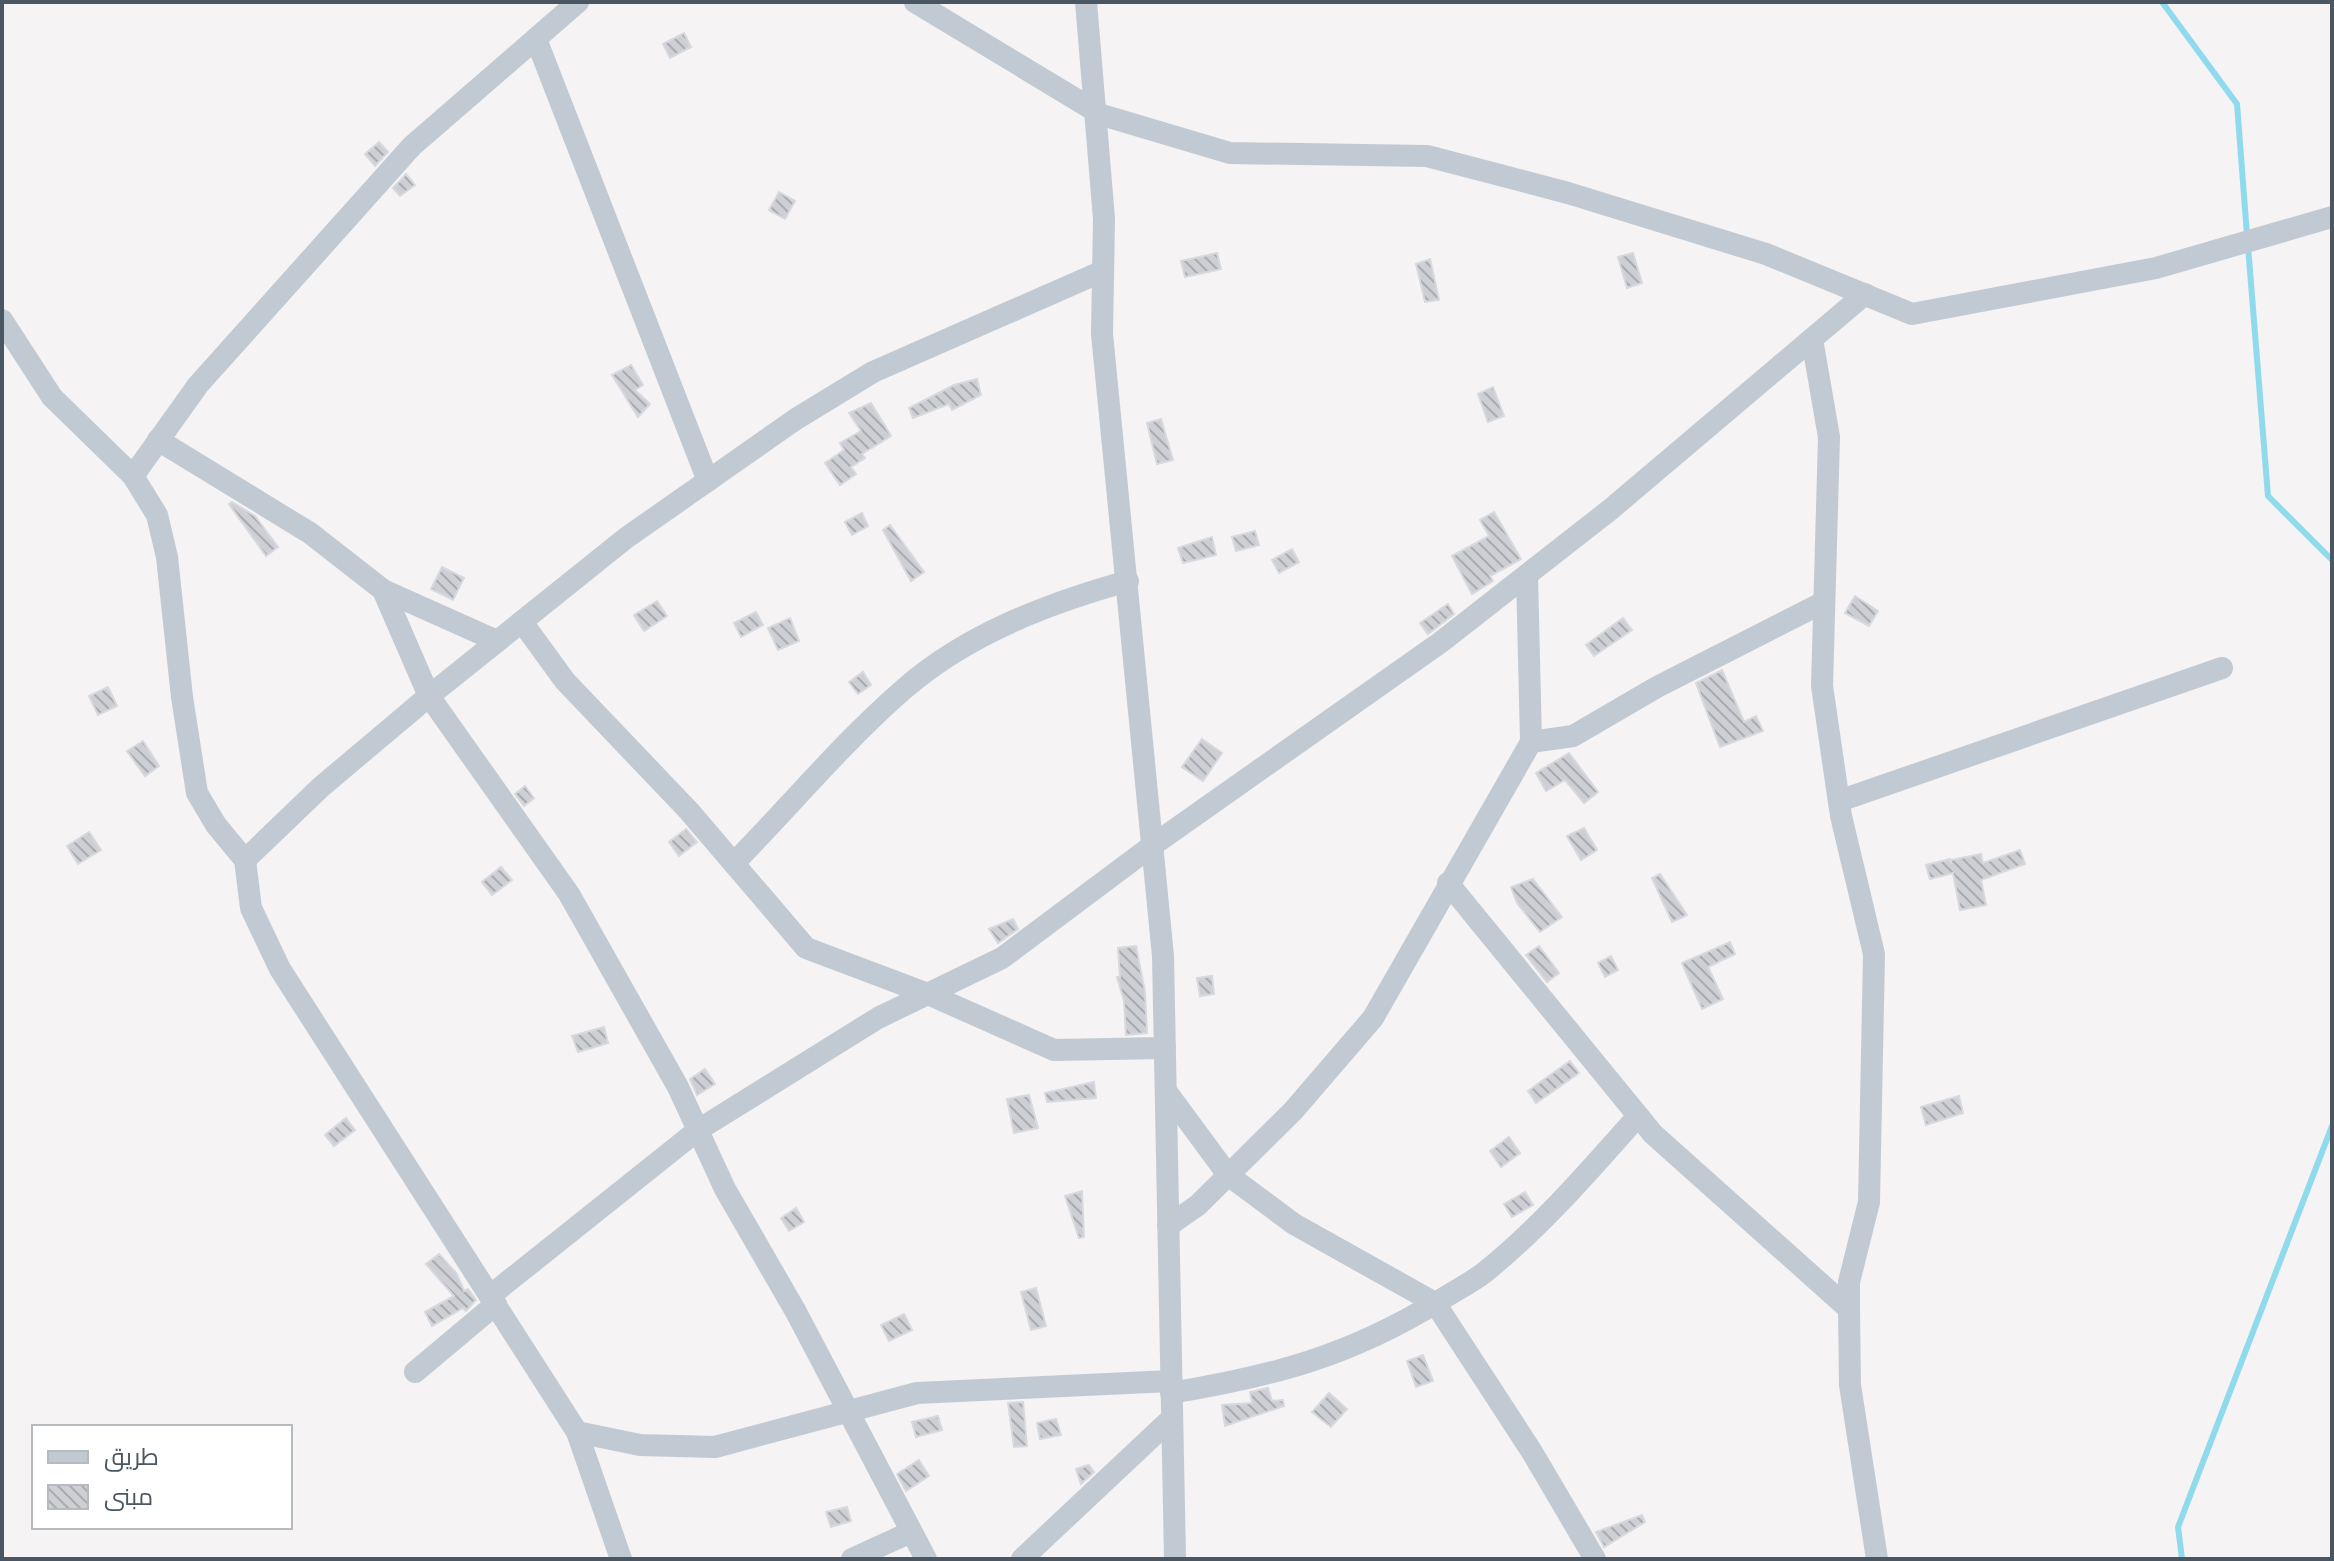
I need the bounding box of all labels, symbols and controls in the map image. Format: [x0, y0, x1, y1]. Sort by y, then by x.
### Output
legend [32, 1425, 292, 1529]
text: طريق [104, 1443, 159, 1472]
text: مبنى [104, 1483, 153, 1511]

